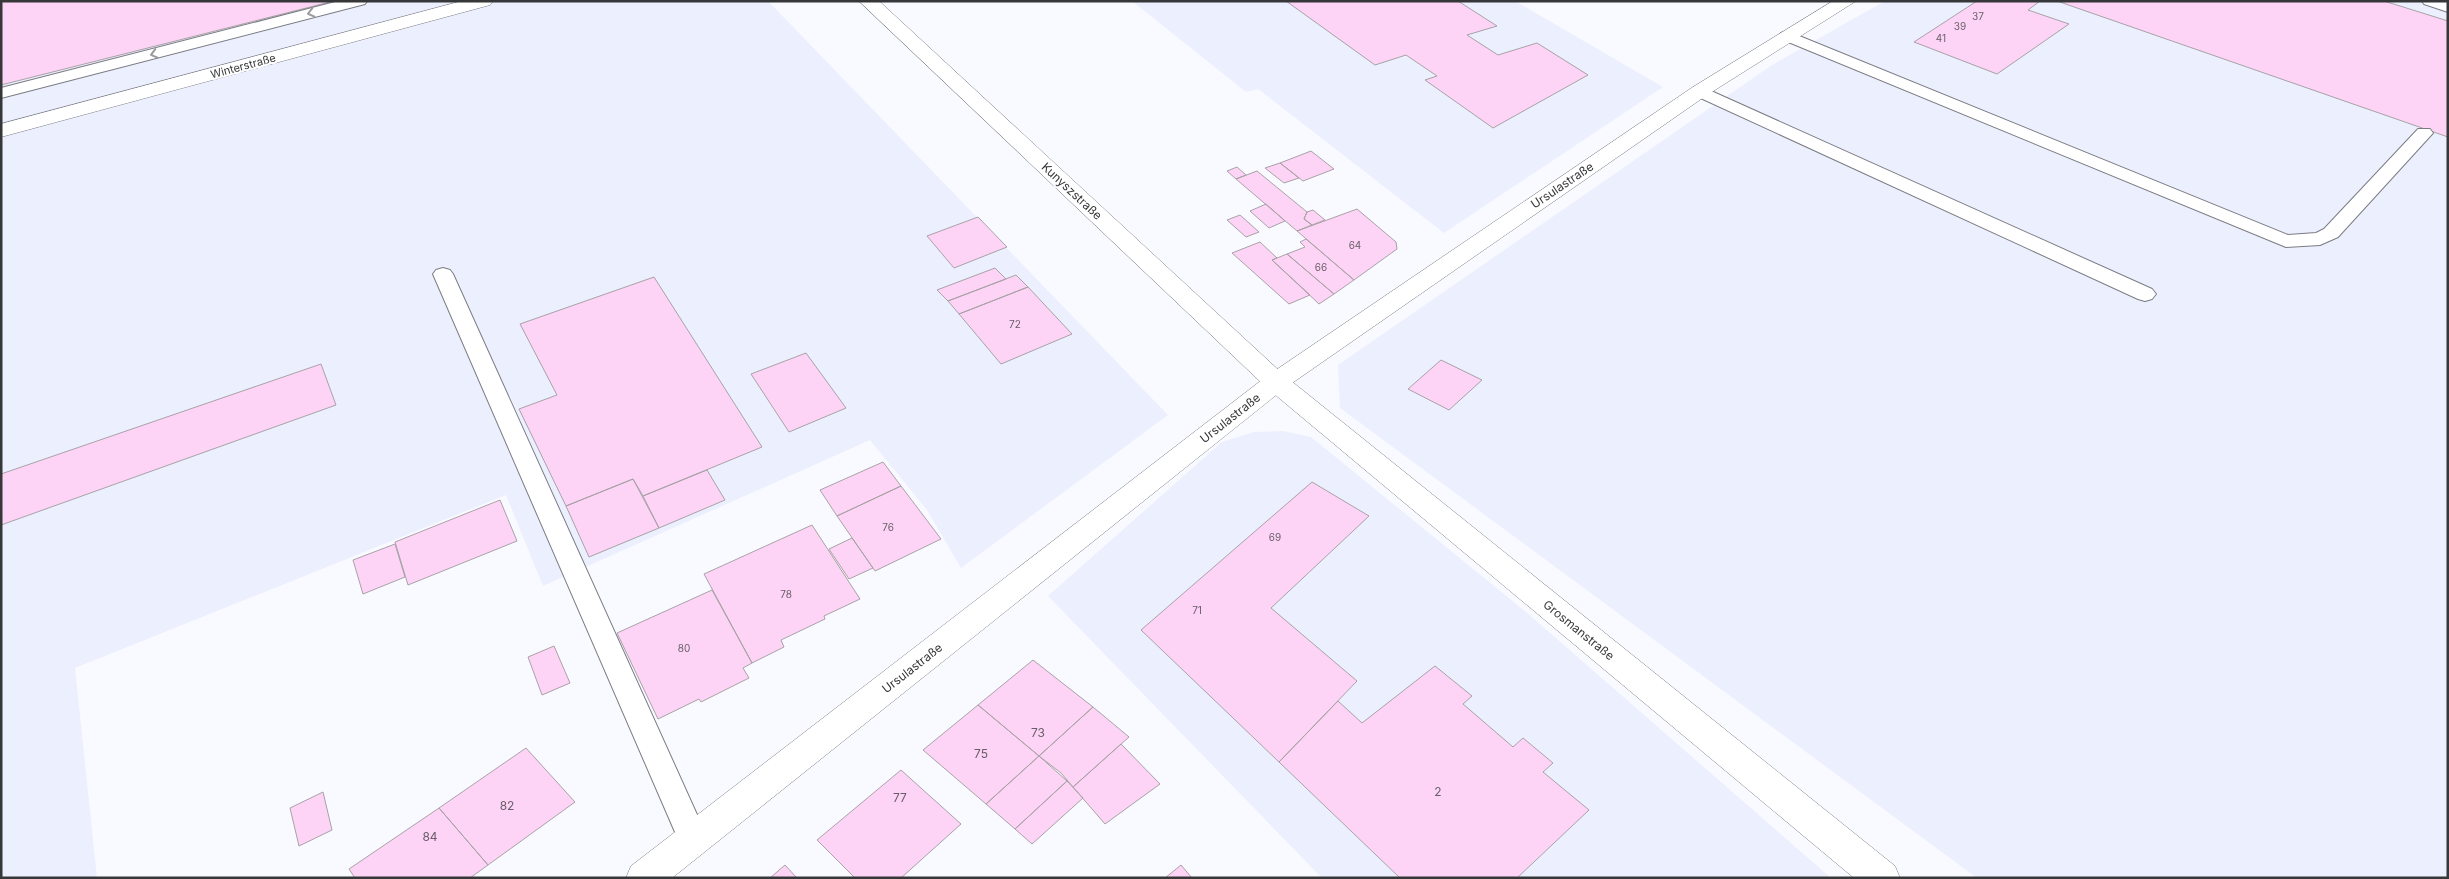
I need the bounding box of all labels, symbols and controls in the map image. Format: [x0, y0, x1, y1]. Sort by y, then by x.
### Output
one-way arrow [307, 7, 316, 18]
house number: 37 [1972, 10, 1984, 22]
house number: 39 [1954, 20, 1966, 32]
house number: 41 [1936, 32, 1946, 44]
one-way arrow [149, 48, 158, 59]
street label: Winterstraße [209, 51, 277, 81]
street label: Kunyszstraße [1039, 159, 1105, 223]
street label: Ursulastraße [1528, 159, 1596, 211]
house number: 64 [1349, 239, 1361, 251]
house number: 66 [1315, 261, 1327, 273]
house number: 72 [1009, 318, 1021, 330]
street label: Ursulastraße [1197, 390, 1263, 446]
house number: 76 [882, 521, 894, 533]
house number: 69 [1269, 531, 1281, 543]
house number: 78 [780, 588, 792, 600]
street label: Grosmanstraße [1540, 597, 1618, 663]
house number: 71 [1192, 604, 1202, 616]
street label: Ursulastraße [879, 640, 945, 696]
house number: 80 [678, 642, 690, 654]
house number: 73 [1031, 725, 1045, 740]
house number: 75 [974, 746, 988, 761]
house number: 2 [1434, 784, 1442, 799]
house number: 77 [893, 790, 907, 805]
house number: 82 [500, 798, 514, 813]
house number: 84 [422, 829, 438, 844]

